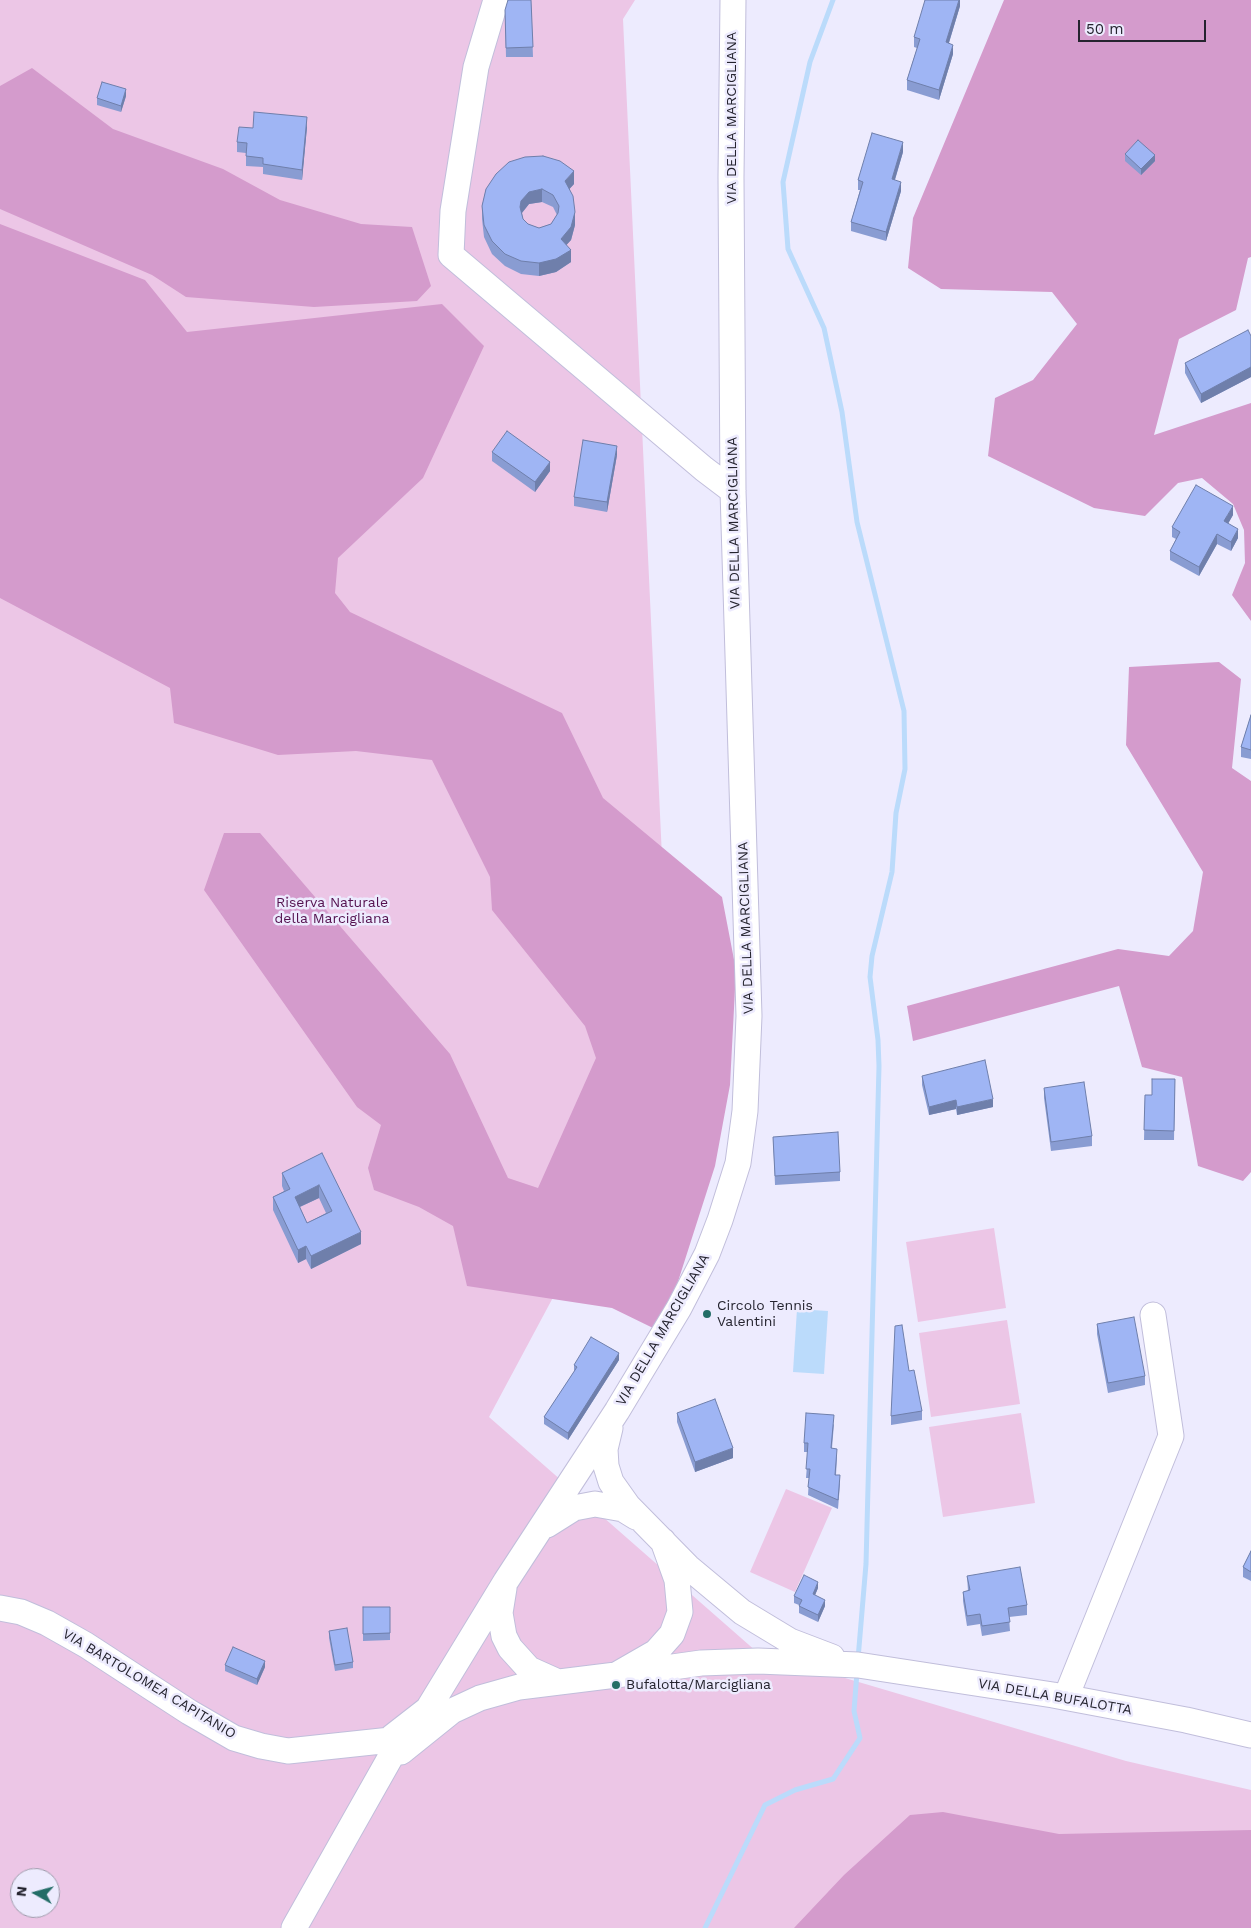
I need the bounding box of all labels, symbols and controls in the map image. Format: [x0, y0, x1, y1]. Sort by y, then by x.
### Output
scale bar [1081, 10, 1208, 42]
text: 50 m [1086, 20, 1123, 38]
street label: VIA DELLA MARCIGLIANA [724, 32, 740, 204]
street label: VIA DELLA MARCIGLIANA [724, 437, 744, 609]
street label: VIA DELLA MARCIGLIANA [735, 841, 757, 1015]
park label: Riserva Naturale della Marcigliana [275, 895, 389, 928]
street label: VIA DELLA MARCIGLIANA [613, 1251, 713, 1409]
place label: Circolo Tennis Valentini [717, 1298, 813, 1330]
marker: Circolo Tennis Valentini [701, 1308, 713, 1320]
street label: VIA BARTOLOMEA CAPITANIO [59, 1625, 239, 1743]
street label: VIA DELLA BUFALOTTA [977, 1675, 1133, 1719]
place label: Bufalotta/Marcigliana [626, 1677, 771, 1693]
marker: Bufalotta/Marcigliana [610, 1679, 622, 1691]
north arrow [10, 1868, 60, 1918]
text: N [13, 1885, 30, 1897]

